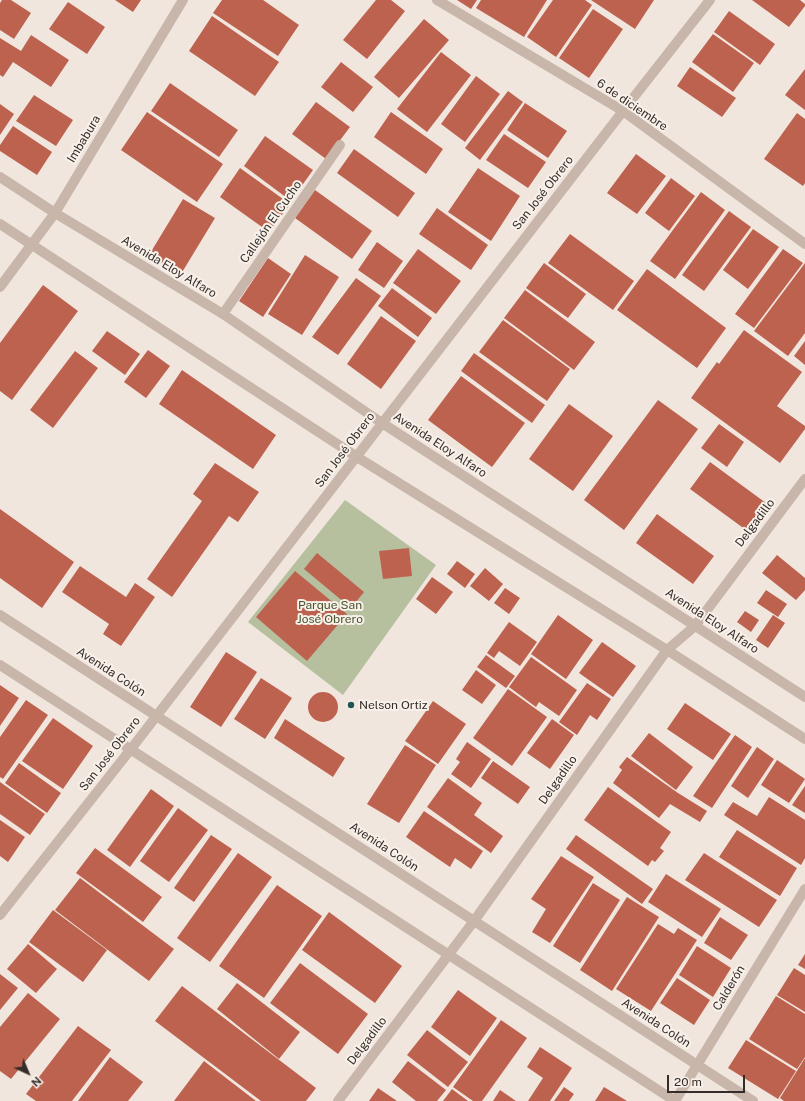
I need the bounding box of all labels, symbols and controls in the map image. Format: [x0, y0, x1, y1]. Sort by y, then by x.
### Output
street label: 6 de diciembre [594, 76, 670, 134]
street label: Imbabura [64, 113, 104, 165]
street label: San José Obrero [510, 153, 576, 233]
street label: Callejón El Cucho [237, 178, 305, 266]
street label: Avenida Eloy Alfaro [119, 233, 219, 301]
street label: Avenida Eloy Alfaro [391, 409, 489, 481]
street label: San José Obrero [312, 410, 378, 490]
street label: Delgadillo [732, 496, 778, 550]
street label: Avenida Eloy Alfaro [663, 585, 761, 657]
park label: Parque San José Obrero [297, 598, 363, 626]
street label: Avenida Colón [74, 644, 148, 700]
place label: Nelson Ortiz [359, 698, 428, 712]
marker: Nelson Ortiz [346, 700, 356, 710]
street label: San José Obrero [77, 714, 143, 794]
street label: Delgadillo [536, 753, 580, 807]
street label: Avenida Colón [347, 819, 421, 875]
street label: Calderón [710, 963, 748, 1013]
street label: Avenida Colón [619, 995, 693, 1051]
street label: Delgadillo [344, 1014, 390, 1068]
north arrow [8, 1053, 48, 1093]
scale bar [669, 1067, 747, 1093]
text: N [29, 1074, 44, 1089]
text: 20 m [674, 1075, 702, 1089]

